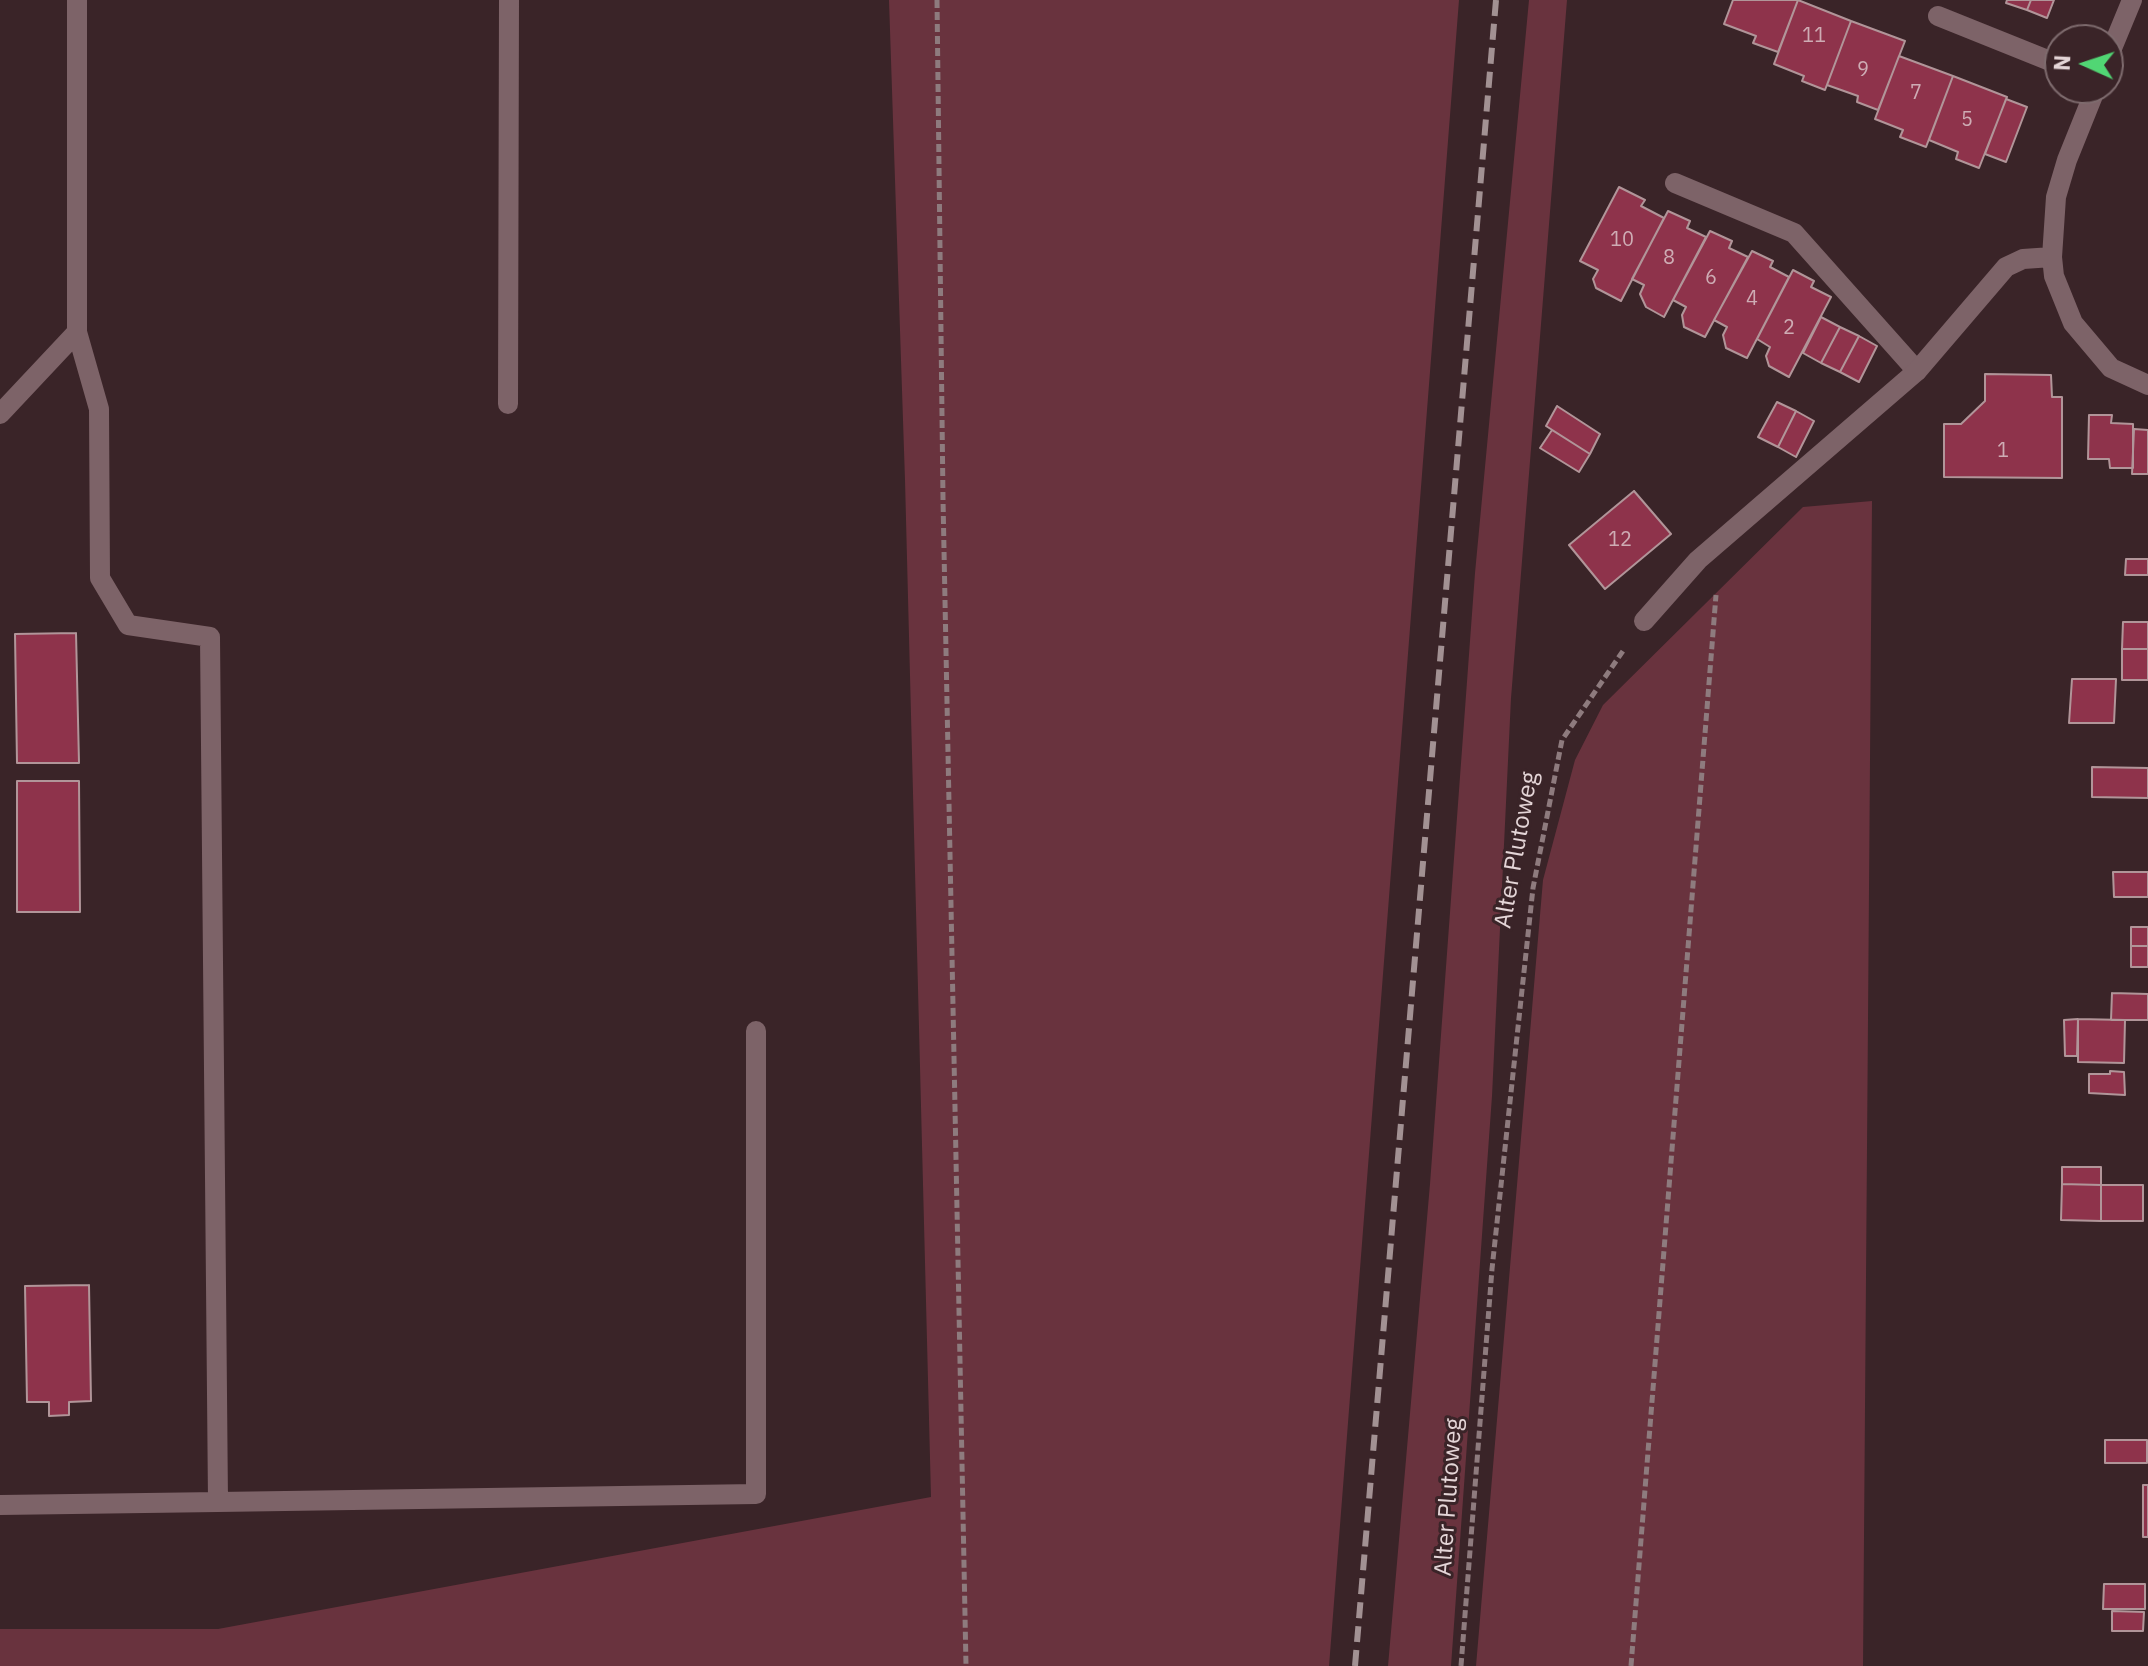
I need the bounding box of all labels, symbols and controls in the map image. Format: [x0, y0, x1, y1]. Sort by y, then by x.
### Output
house number: 11 [1802, 24, 1826, 48]
north arrow [2044, 24, 2124, 104]
text: N [2047, 54, 2076, 72]
house number: 9 [1857, 58, 1869, 82]
house number: 7 [1910, 81, 1922, 105]
house number: 5 [1961, 108, 1973, 132]
house number: 10 [1610, 228, 1634, 252]
house number: 8 [1663, 246, 1675, 270]
house number: 6 [1705, 266, 1717, 290]
house number: 4 [1746, 287, 1758, 311]
house number: 2 [1783, 316, 1795, 340]
house number: 1 [1997, 439, 2009, 463]
house number: 12 [1608, 528, 1632, 552]
street label: Alter Plutoweg [1489, 770, 1545, 930]
street label: Alter Plutoweg [1429, 1417, 1469, 1577]

